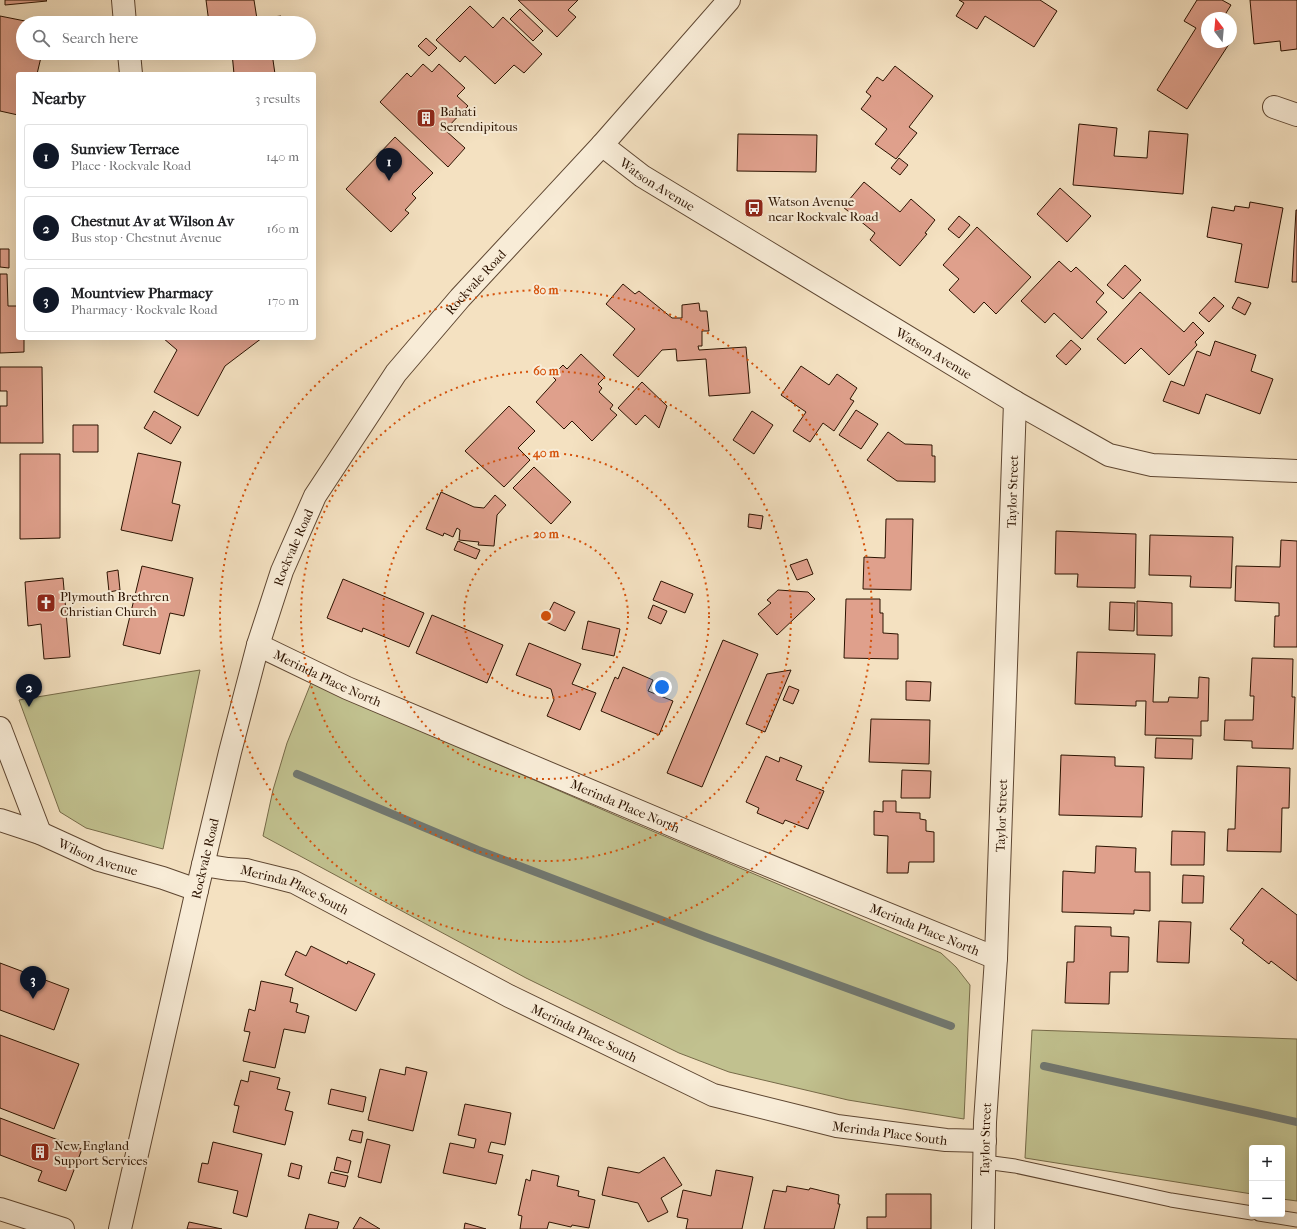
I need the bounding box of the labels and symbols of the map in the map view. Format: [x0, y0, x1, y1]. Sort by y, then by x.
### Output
north arrow [1201, 12, 1237, 48]
place label: Bahati Serendipitous [440, 104, 518, 134]
building icon: Bahati Serendipitous [415, 107, 437, 129]
pin: 1 [376, 148, 402, 181]
street label: Watson Avenue [616, 154, 698, 214]
place label: Watson Avenue near Rockvale Road [767, 194, 879, 224]
bus stop icon: Watson Avenue near Rockvale Road [743, 197, 765, 219]
street label: Rockvale Road [442, 246, 510, 318]
text: 80 m [533, 283, 560, 297]
street label: Watson Avenue [892, 324, 975, 382]
text: 60 m [533, 364, 560, 378]
text: 40 m [532, 446, 560, 461]
street label: Taylor Street [1004, 455, 1021, 528]
street label: Rockvale Road [271, 506, 317, 588]
text: 20 m [533, 527, 560, 541]
place label: Plymouth Brethren Christian Church [60, 589, 169, 619]
church icon: Plymouth Brethren Christian Church [35, 592, 57, 614]
centre of rings [539, 609, 553, 623]
street label: Merinda Place North [271, 647, 384, 710]
pin: 2 [16, 674, 42, 707]
your location [652, 677, 672, 697]
street label: Merinda Place North [568, 776, 683, 836]
street label: Taylor Street [993, 778, 1010, 852]
street label: Rockvale Road [188, 816, 222, 900]
street label: Wilson Avenue [55, 835, 140, 879]
street label: Merinda Place South [239, 862, 352, 918]
street label: Merinda Place North [868, 901, 982, 959]
pin: 3 [20, 966, 46, 999]
street label: Merinda Place South [529, 1001, 640, 1065]
street label: Taylor Street [977, 1102, 994, 1176]
street label: Merinda Place South [831, 1118, 949, 1148]
place label: New England Support Services [54, 1138, 148, 1168]
building icon: New England Support Services [29, 1141, 51, 1163]

